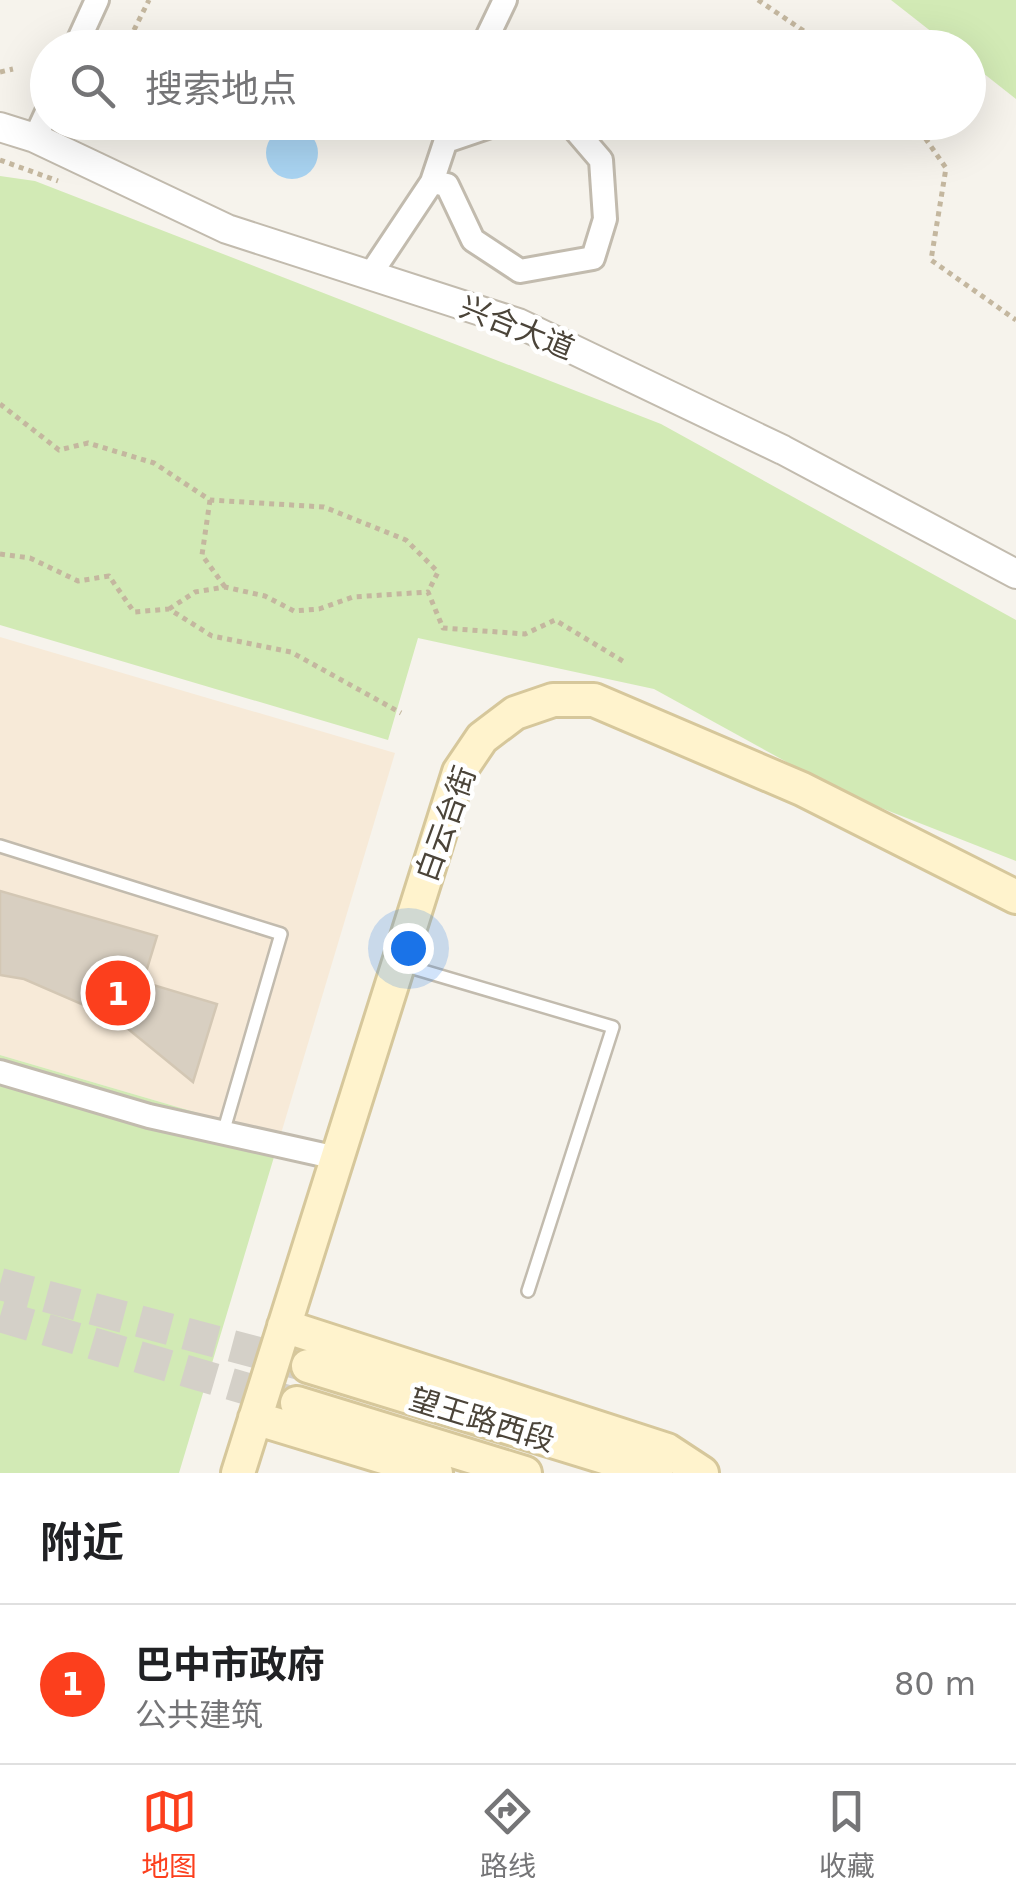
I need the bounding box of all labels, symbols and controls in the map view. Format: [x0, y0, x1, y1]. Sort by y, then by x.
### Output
search box [30, 30, 986, 140]
icon: search [65, 58, 120, 113]
text: 搜索地点 [145, 67, 297, 111]
street label: 兴合大道 [455, 289, 579, 366]
street label: 白云台街 [409, 761, 482, 886]
your location [383, 923, 434, 974]
pin: 1 [86, 956, 150, 1030]
street label: 望王路西段 [405, 1381, 559, 1458]
text: 附近 [40, 1518, 124, 1567]
text: 巴中市政府 [135, 1643, 325, 1687]
text: 1 [61, 1665, 84, 1703]
text: 80 m [894, 1665, 976, 1703]
text: 公共建筑 [135, 1696, 263, 1734]
tab: 地图 [141, 1784, 197, 1884]
tab: 路线 [480, 1784, 536, 1884]
tab: 收藏 [819, 1784, 875, 1884]

